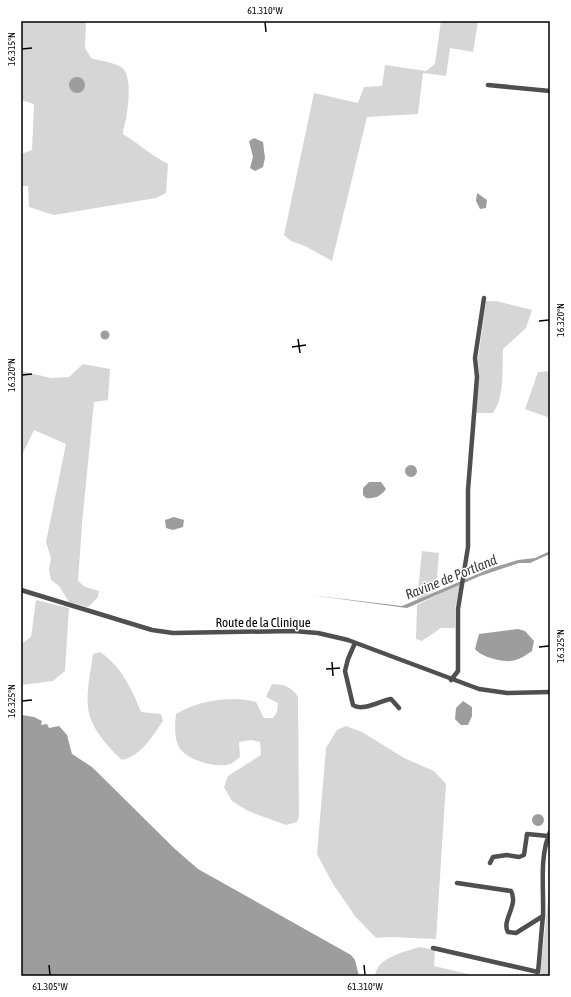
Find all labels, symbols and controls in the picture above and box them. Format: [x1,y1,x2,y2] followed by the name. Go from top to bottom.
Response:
[247,5,283,16] text: 61.310°W
[6,32,17,66] text: 16.315°N
[555,303,566,337] text: 16.320°N
[6,358,17,392] text: 16.320°N
[403,551,499,603] water label: Ravine de Portland
[215,615,311,630] street label: Route de la Clinique
[555,629,566,663] text: 16.325°N
[6,684,17,718] text: 16.325°N
[32,981,68,992] text: 61.305°W
[347,981,383,992] text: 61.310°W

